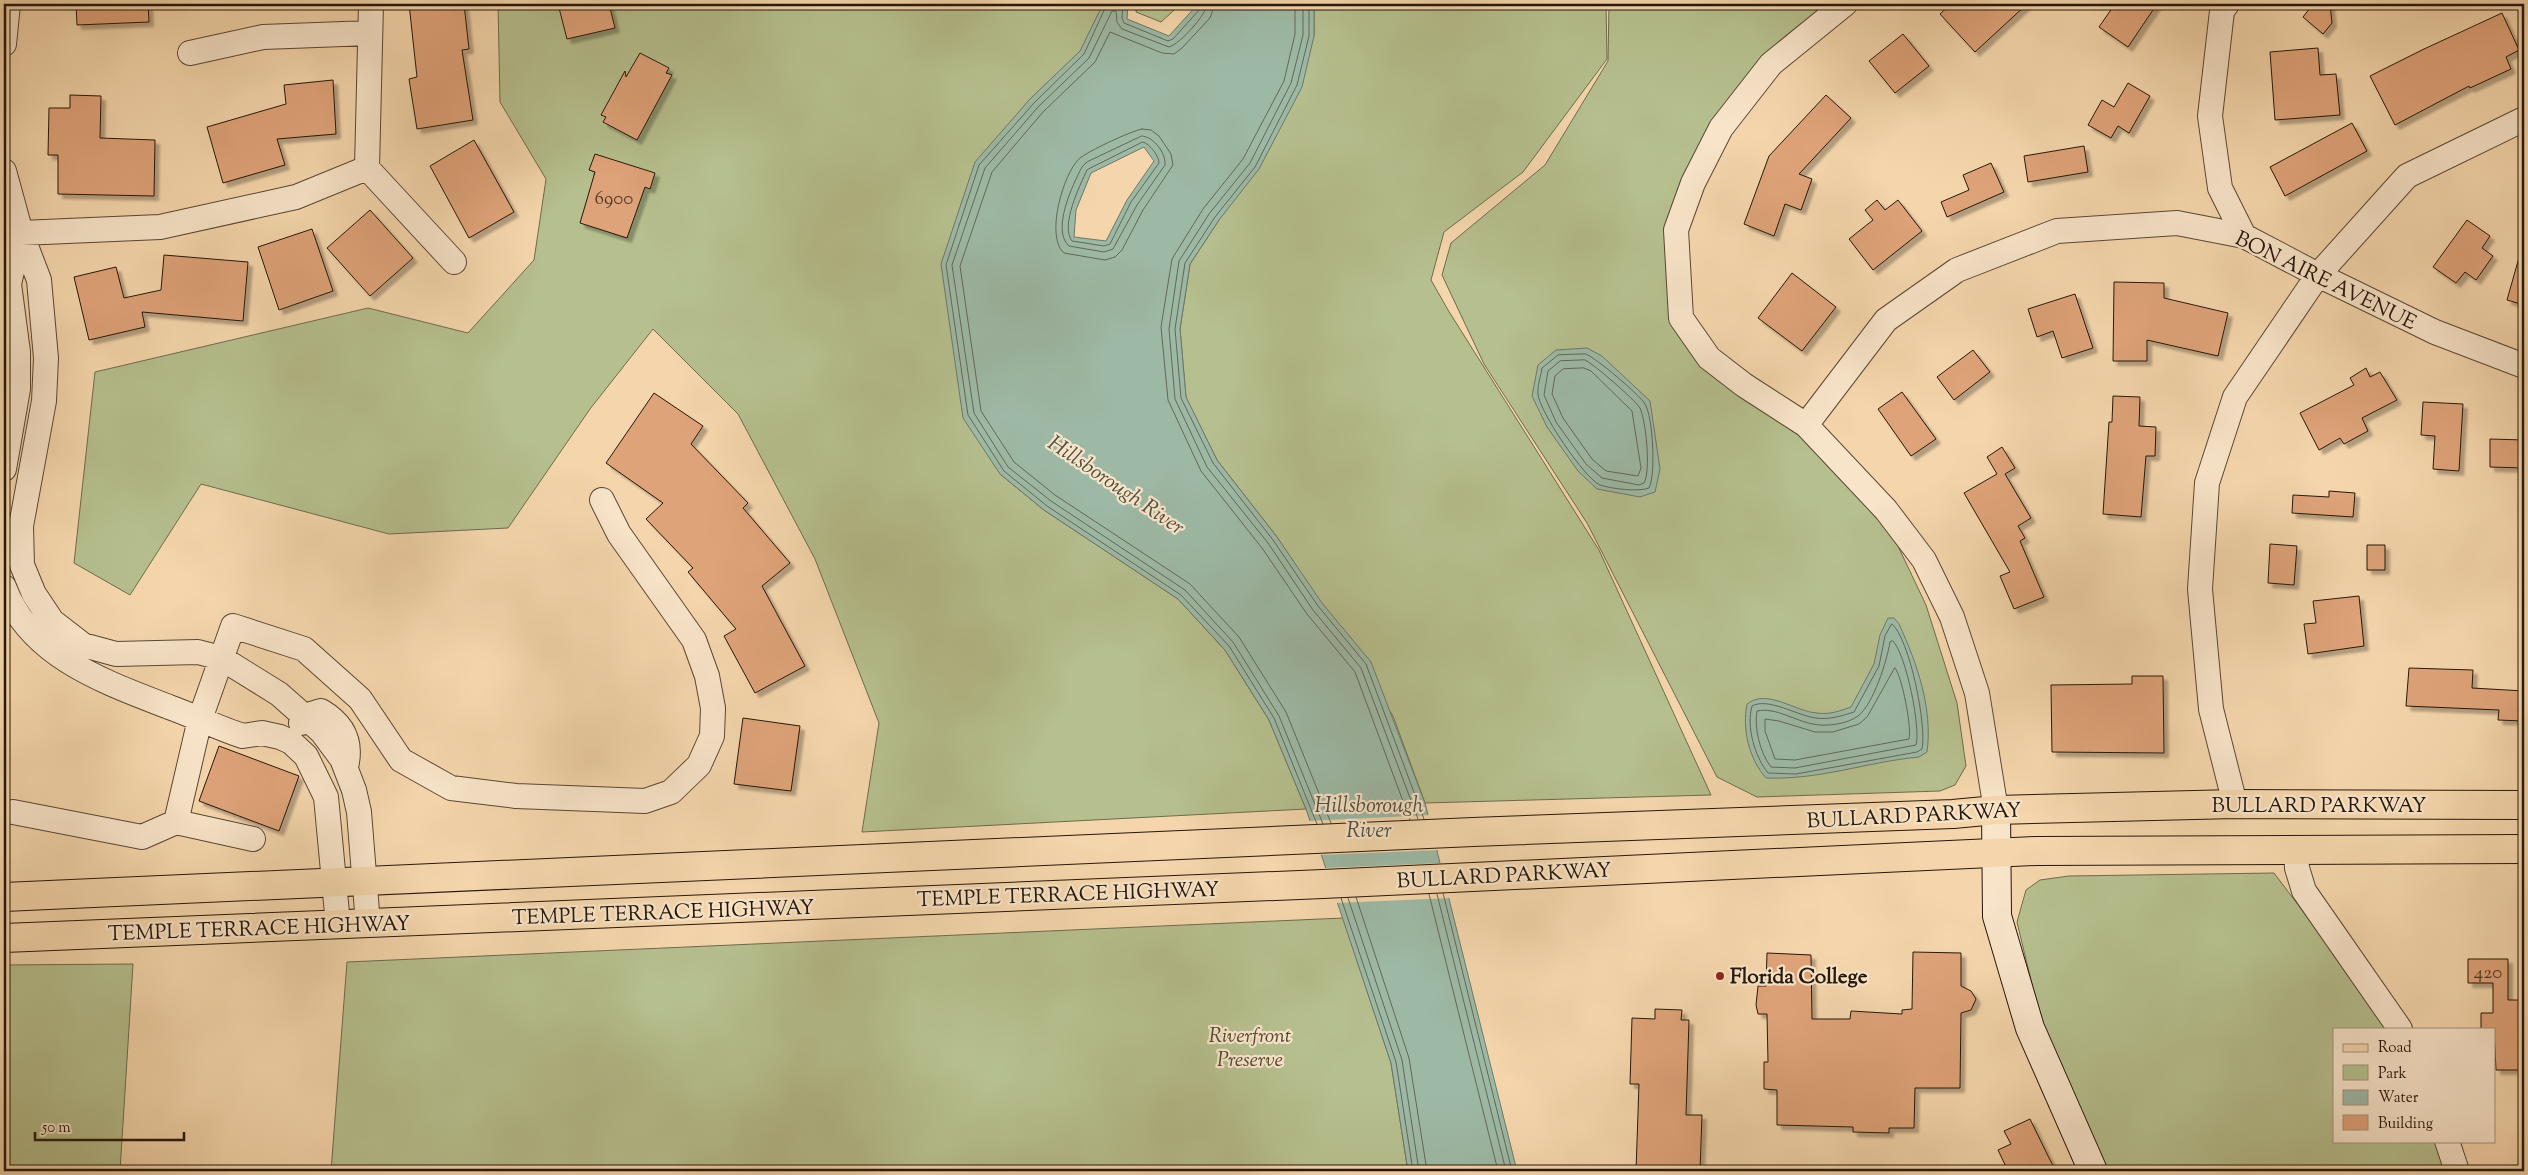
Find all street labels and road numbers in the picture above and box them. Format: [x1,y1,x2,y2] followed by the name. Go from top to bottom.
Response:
[2229,225,2421,339] street label: BON AIRE AVENUE
[2211,792,2427,822] street label: BULLARD PARKWAY
[1806,796,2022,838] street label: BULLARD PARKWAY
[1396,856,1612,898] street label: BULLARD PARKWAY
[916,876,1220,916] street label: TEMPLE TERRACE HIGHWAY
[511,894,815,934] street label: TEMPLE TERRACE HIGHWAY
[107,910,411,950] street label: TEMPLE TERRACE HIGHWAY

